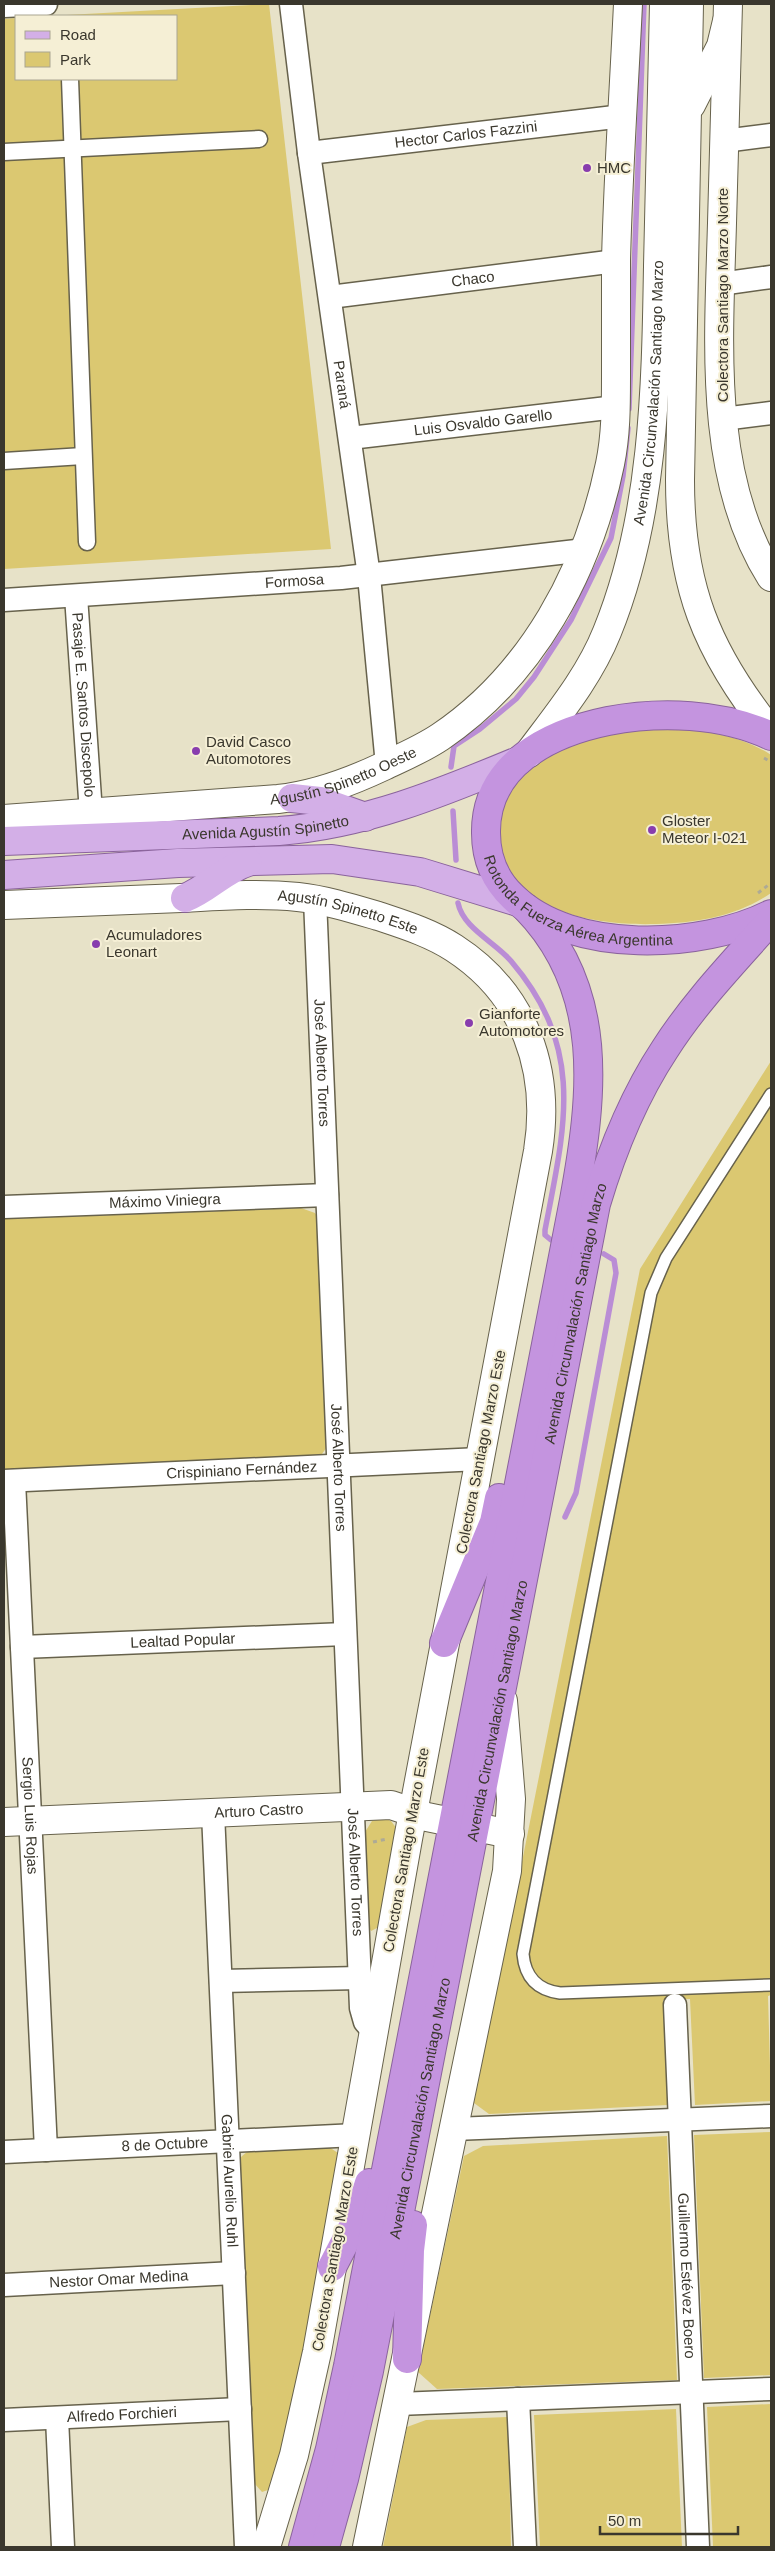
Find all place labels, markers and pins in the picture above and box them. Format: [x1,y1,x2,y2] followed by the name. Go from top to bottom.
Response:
[597,159,631,176] place label: HMC
[581,162,593,174] marker: HMC
[206,733,291,767] place label: David Casco Automotores
[190,745,202,757] marker: David Casco Automotores
[662,812,747,846] place label: Gloster Meteor I-021
[646,824,658,836] marker: Gloster Meteor I-021
[106,926,202,960] place label: Acumuladores Leonart
[90,938,102,950] marker: Acumuladores Leonart
[479,1005,564,1039] place label: Gianforte Automotores
[463,1017,475,1029] marker: Gianforte Automotores

